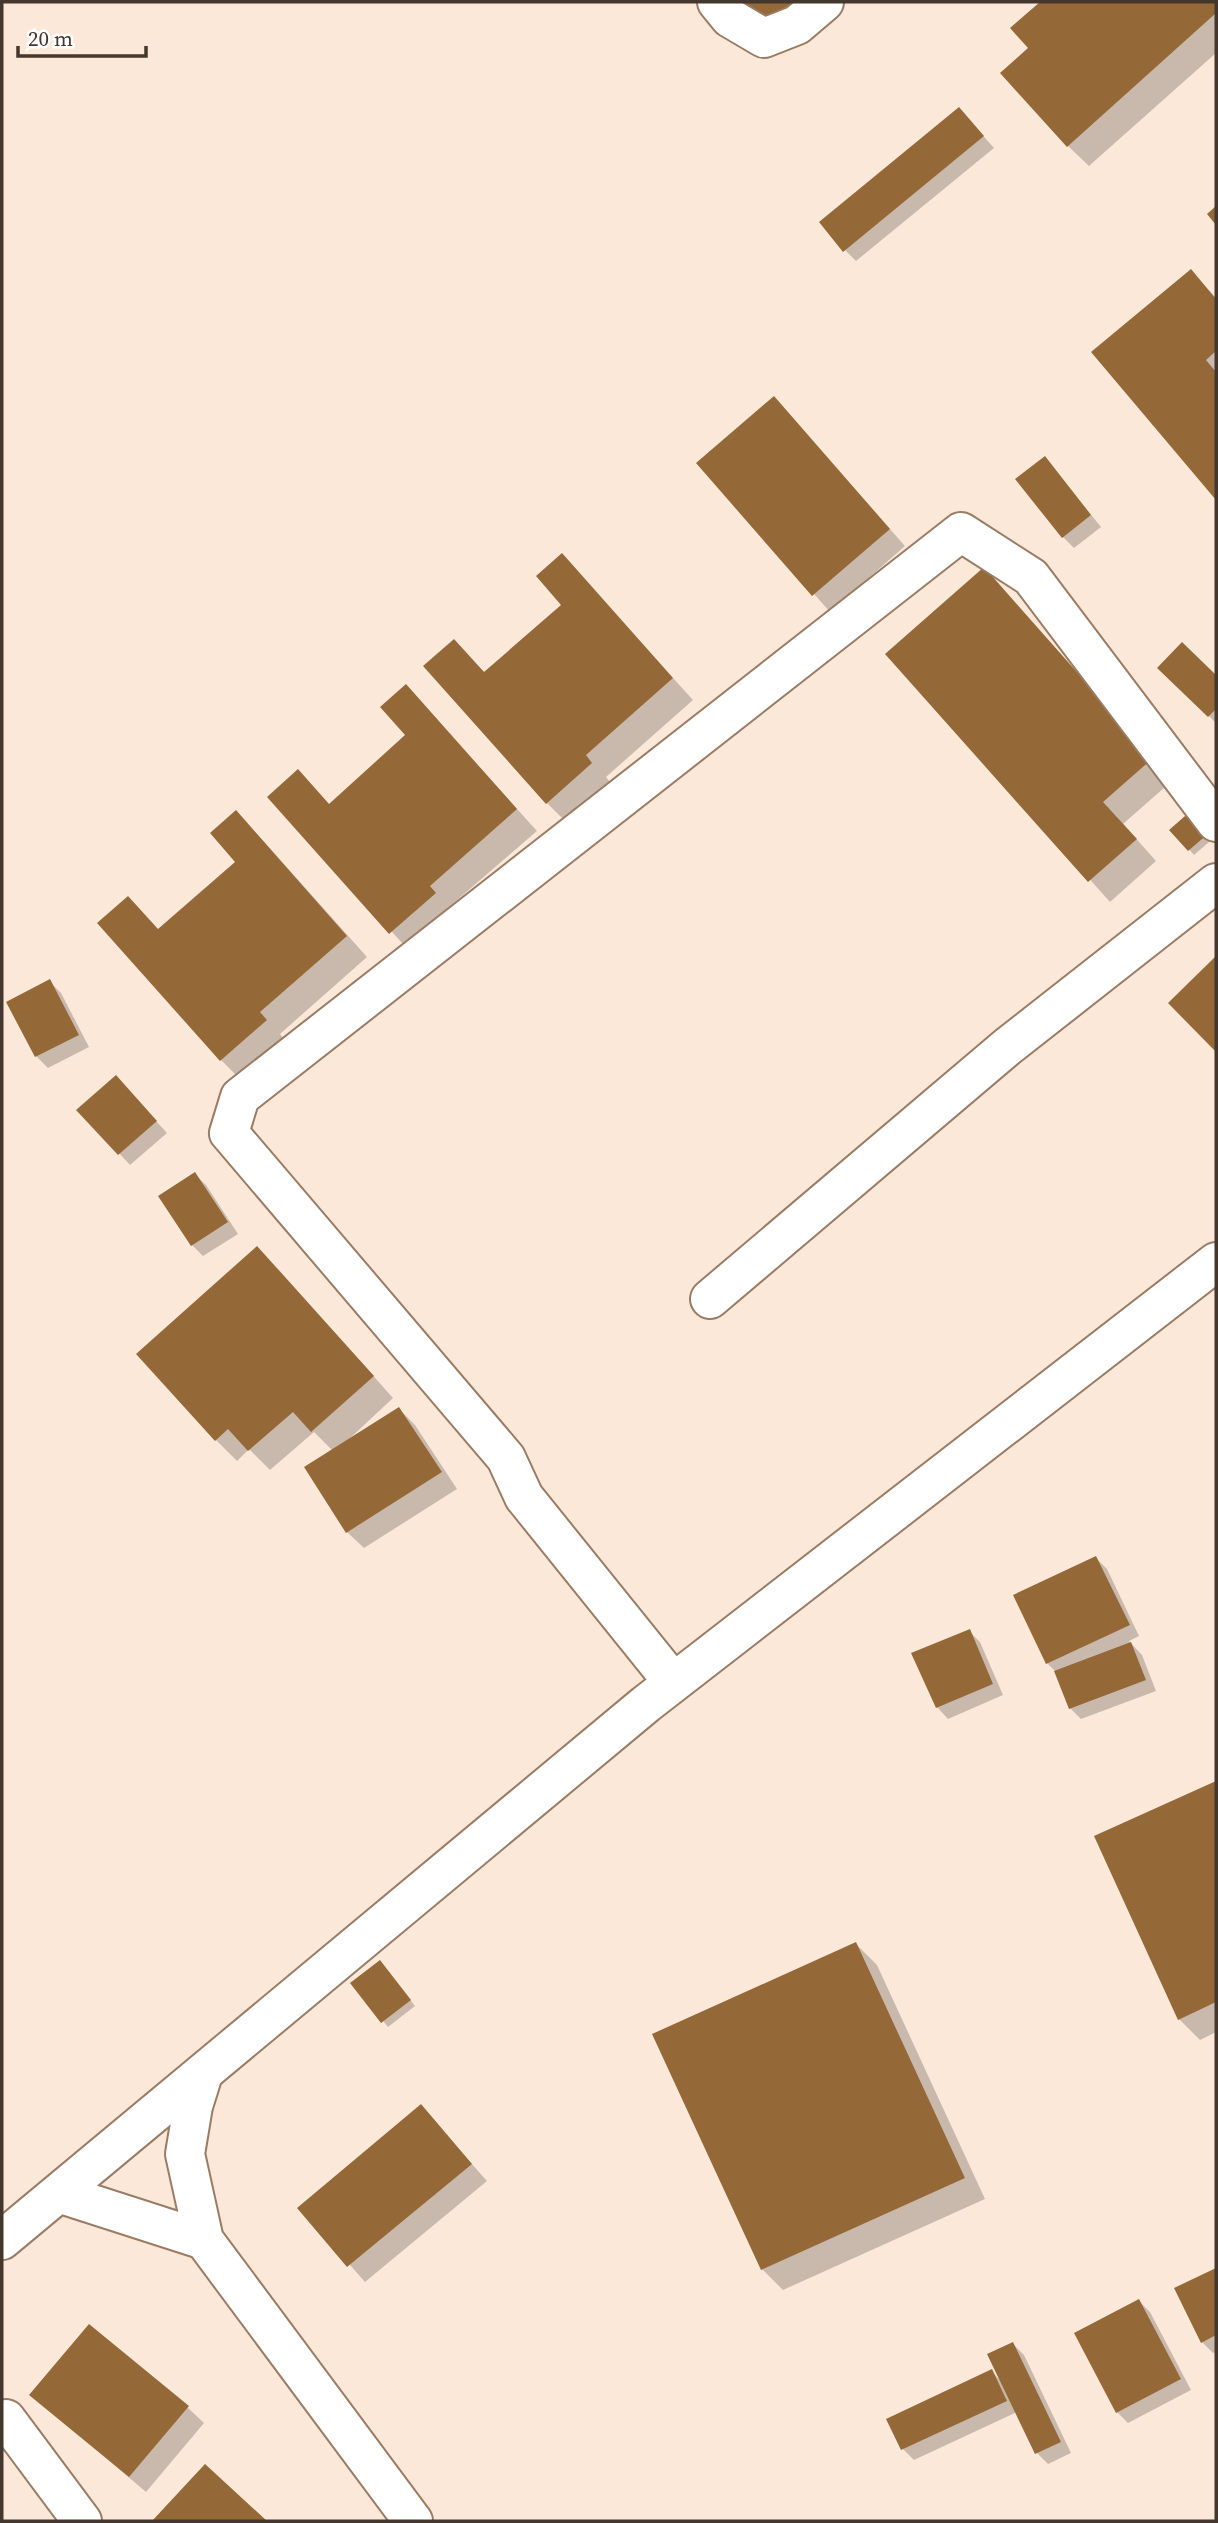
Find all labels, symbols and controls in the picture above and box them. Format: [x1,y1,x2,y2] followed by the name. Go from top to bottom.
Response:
[18,14,145,58] scale bar
[28,24,73,53] text: 20 m

